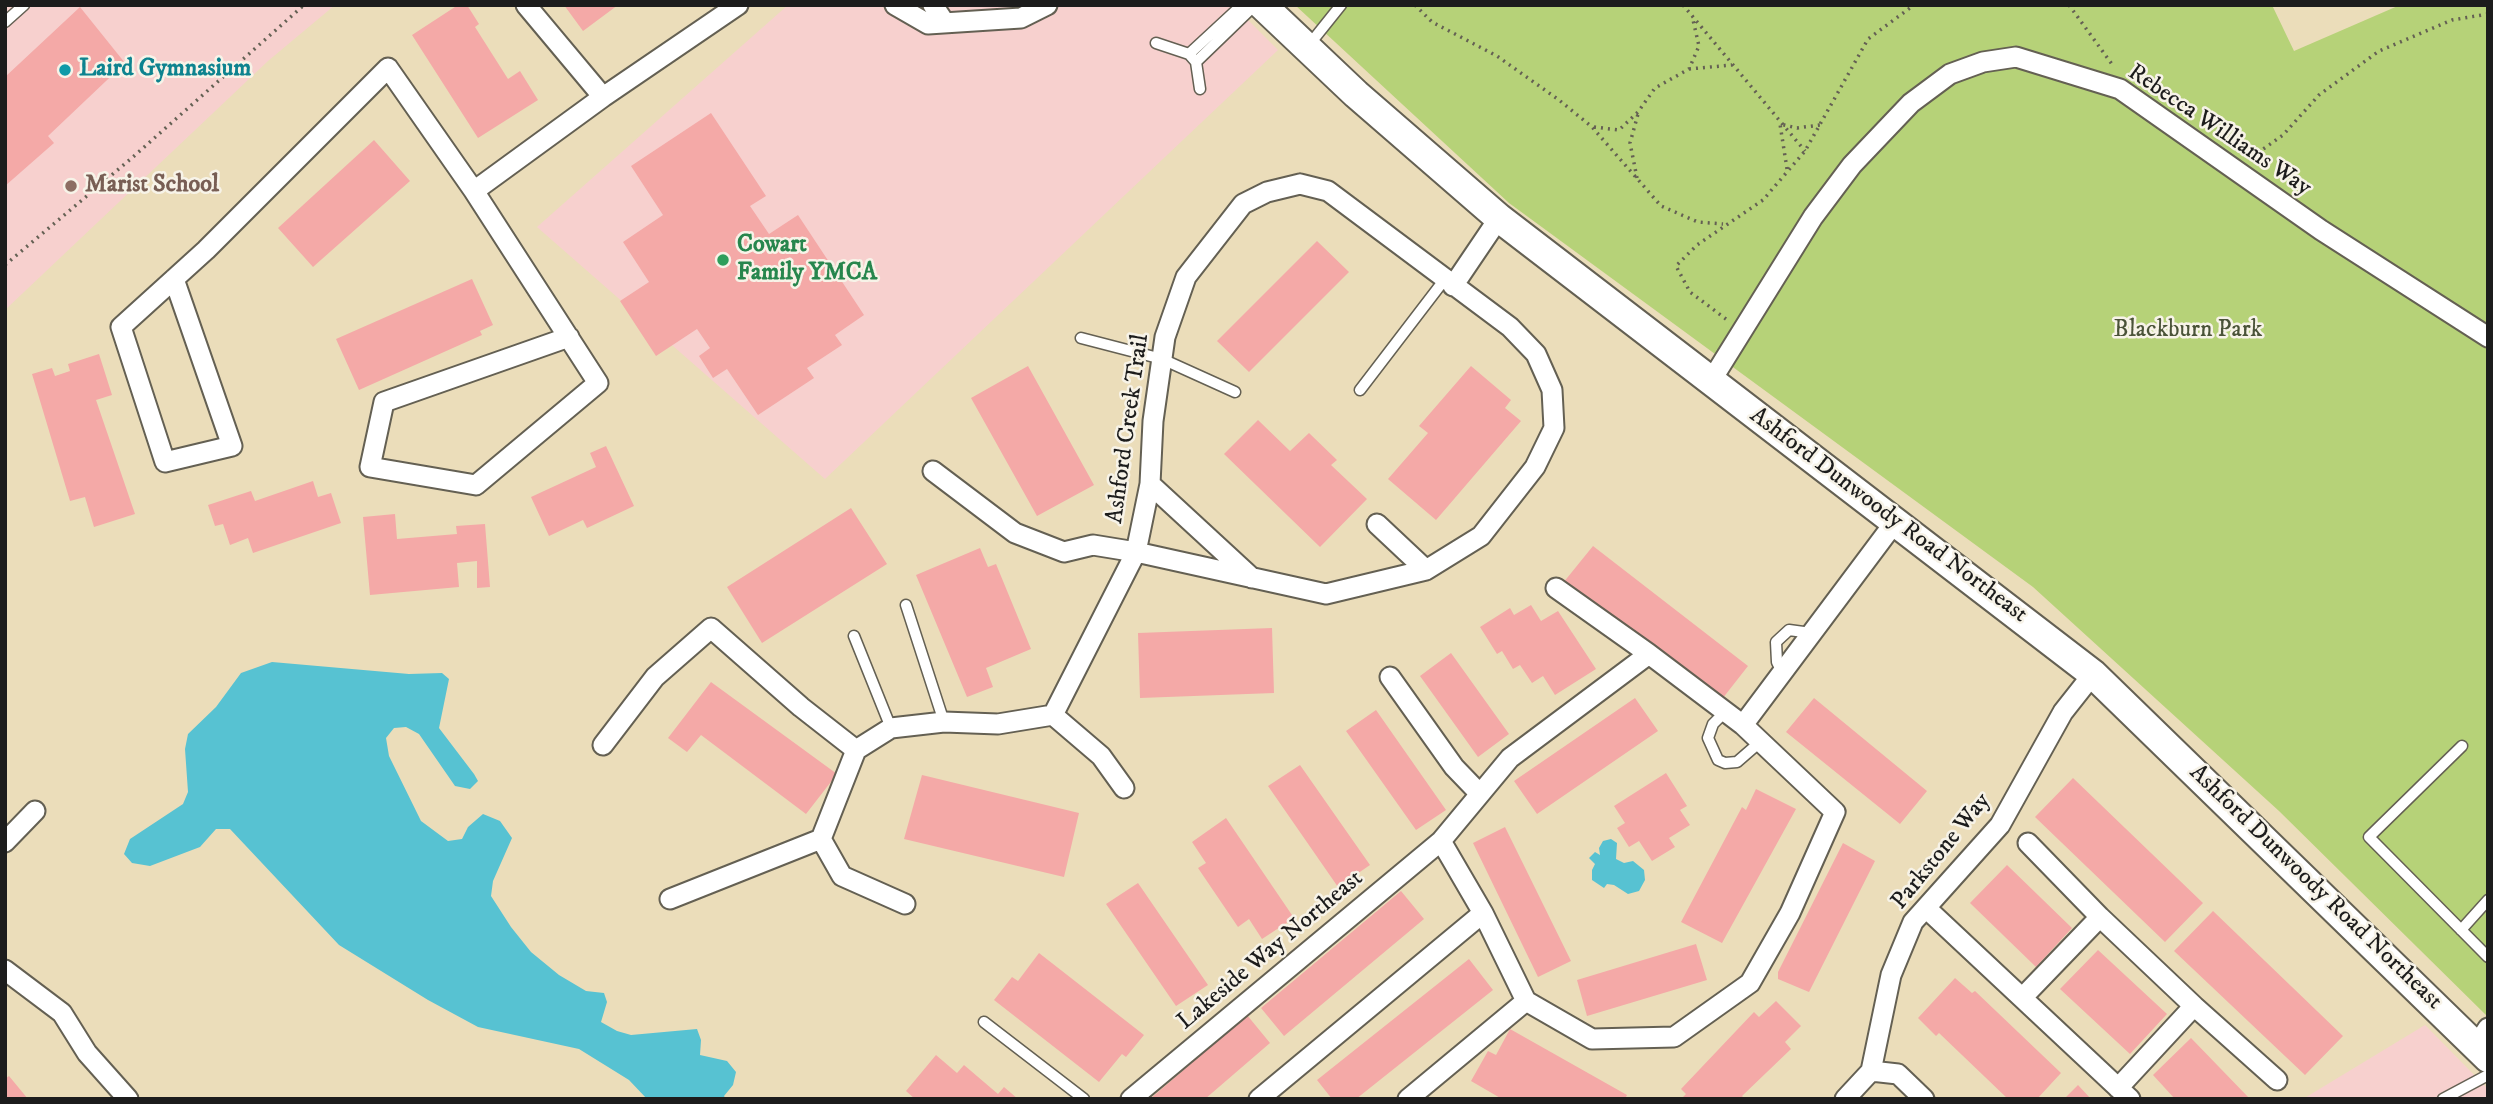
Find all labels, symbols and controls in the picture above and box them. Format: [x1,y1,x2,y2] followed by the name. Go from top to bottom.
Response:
[79,56,251,84] place label: Laird Gymnasium
[2122,59,2316,203] street label: Rebecca Williams Way
[57,62,73,78] marker: Laird Gymnasium
[85,172,219,200] place label: Marist School
[63,178,79,194] marker: Marist School
[737,232,877,288] place label: Cowart Family YMCA
[715,252,731,268] marker: Cowart Family YMCA
[2114,317,2262,345] park label: Blackburn Park
[1101,332,1157,526] street label: Ashford Creek Trail
[1743,402,2033,630] street label: Ashford Dunwoody Road Northeast
[2183,759,2447,1017] street label: Ashford Dunwoody Road Northeast
[1886,788,1998,916] street label: Parkstone Way
[1172,865,1370,1037] street label: Lakeside Way Northeast

